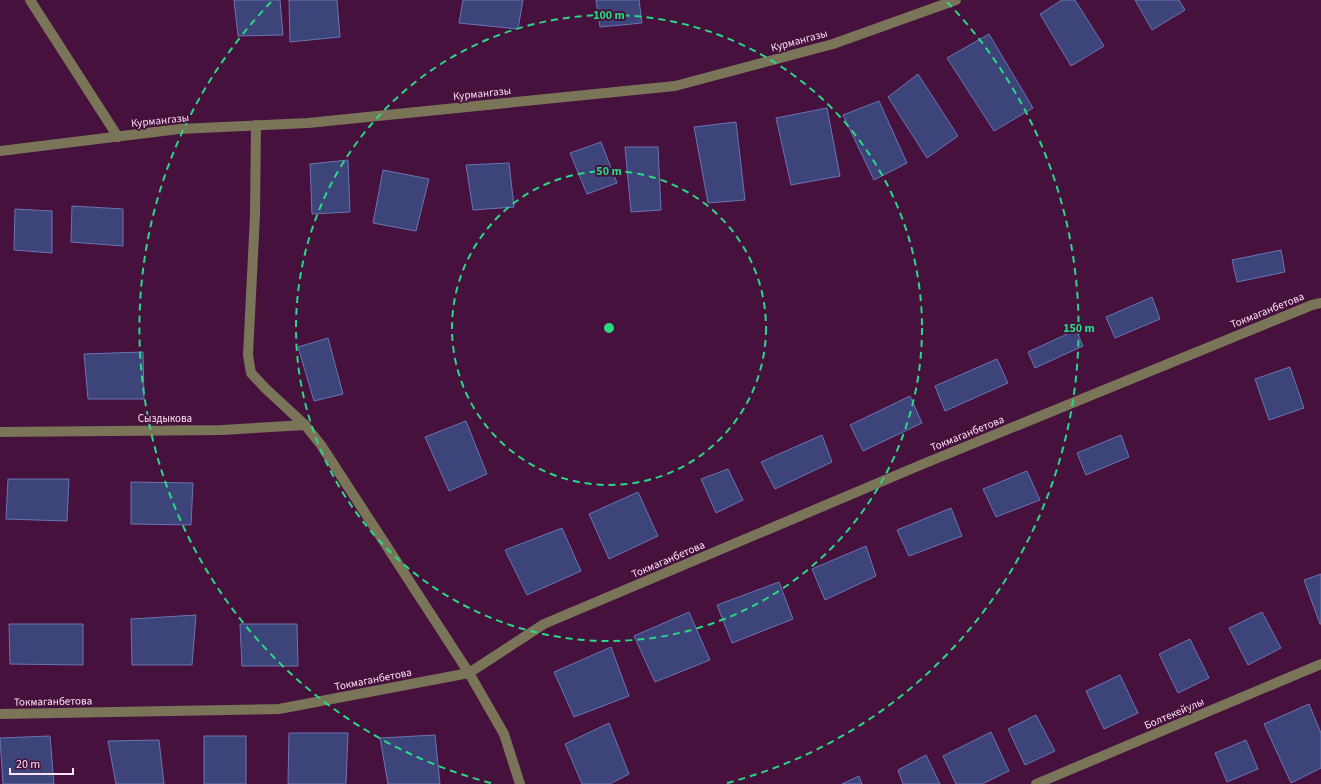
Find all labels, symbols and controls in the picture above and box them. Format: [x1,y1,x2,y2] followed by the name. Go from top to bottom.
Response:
[593,7,625,24] text: 100 m
[769,26,829,55] street label: Курмангазы
[452,83,512,104] street label: Курмангазы
[130,110,190,131] street label: Курмангазы
[596,163,622,180] text: 50 m
[1228,289,1306,332] street label: Токмаганбетова
[1063,320,1095,337] text: 150 m
[602,321,616,335] centre of rings
[138,411,192,426] street label: Сыздыкова
[928,412,1006,455] street label: Токмаганбетова
[629,537,707,582] street label: Токмаганбетова
[333,665,413,694] street label: Токмаганбетова
[14,693,92,710] street label: Токмаганбетова
[1142,694,1206,733] street label: Болтекейулы
[10,750,73,776] scale bar
[16,756,40,773] text: 20 m

